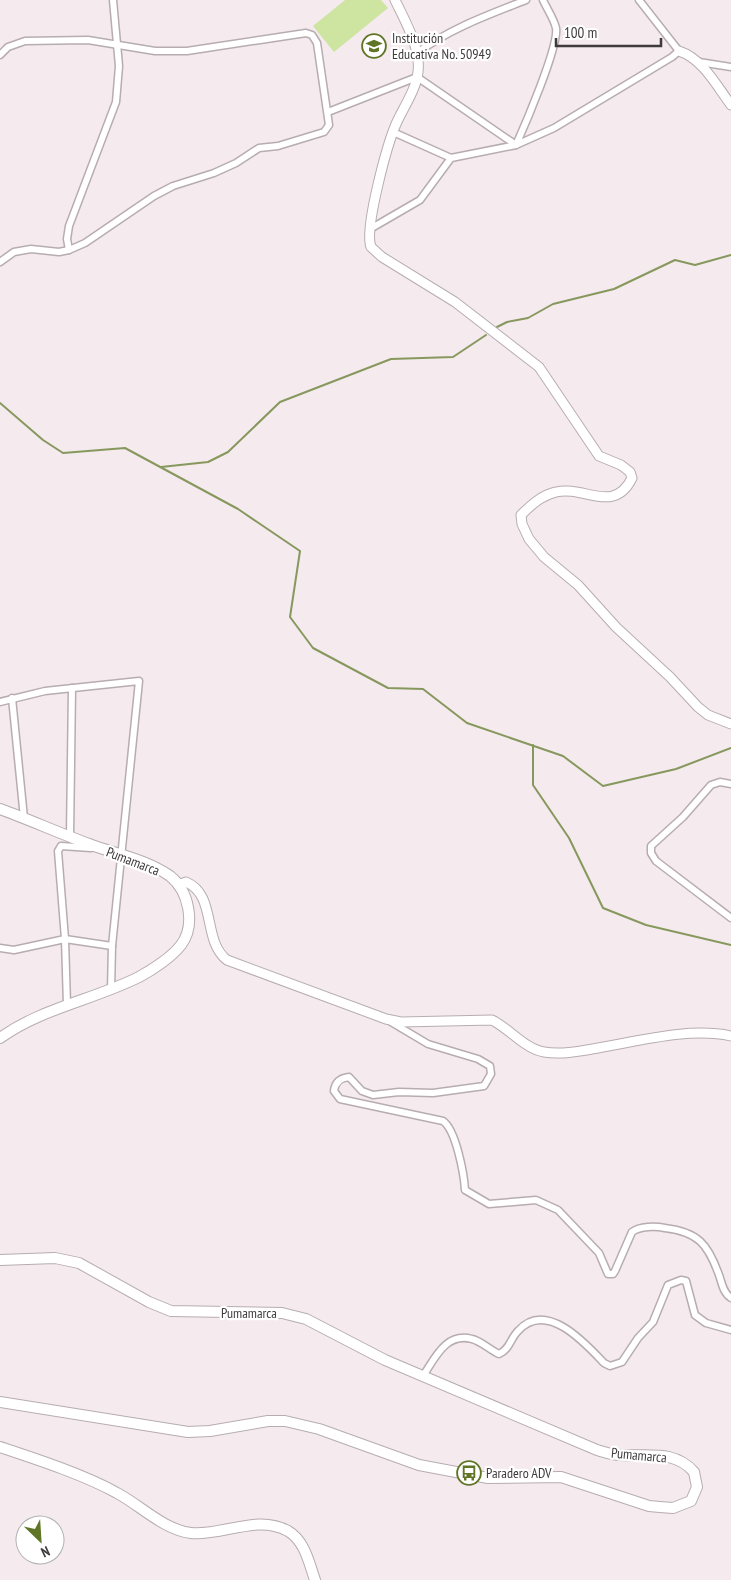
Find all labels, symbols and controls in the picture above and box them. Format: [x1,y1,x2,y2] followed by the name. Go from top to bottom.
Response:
[556,15,661,47] scale bar
[564,23,597,42] text: 100 m
[392,29,491,63] place label: Institución Educativa No. 50949
[361,33,387,59] school or university icon: Institución Educativa No. 50949
[104,843,162,879] street label: Pumamarca
[221,1304,277,1322] street label: Pumamarca
[610,1444,668,1466] street label: Pumamarca
[456,1460,482,1486] bus stop icon: Paradero ADV
[486,1464,552,1482] place label: Paradero ADV
[15,1515,65,1565] north arrow
[38,1542,53,1562] text: N

